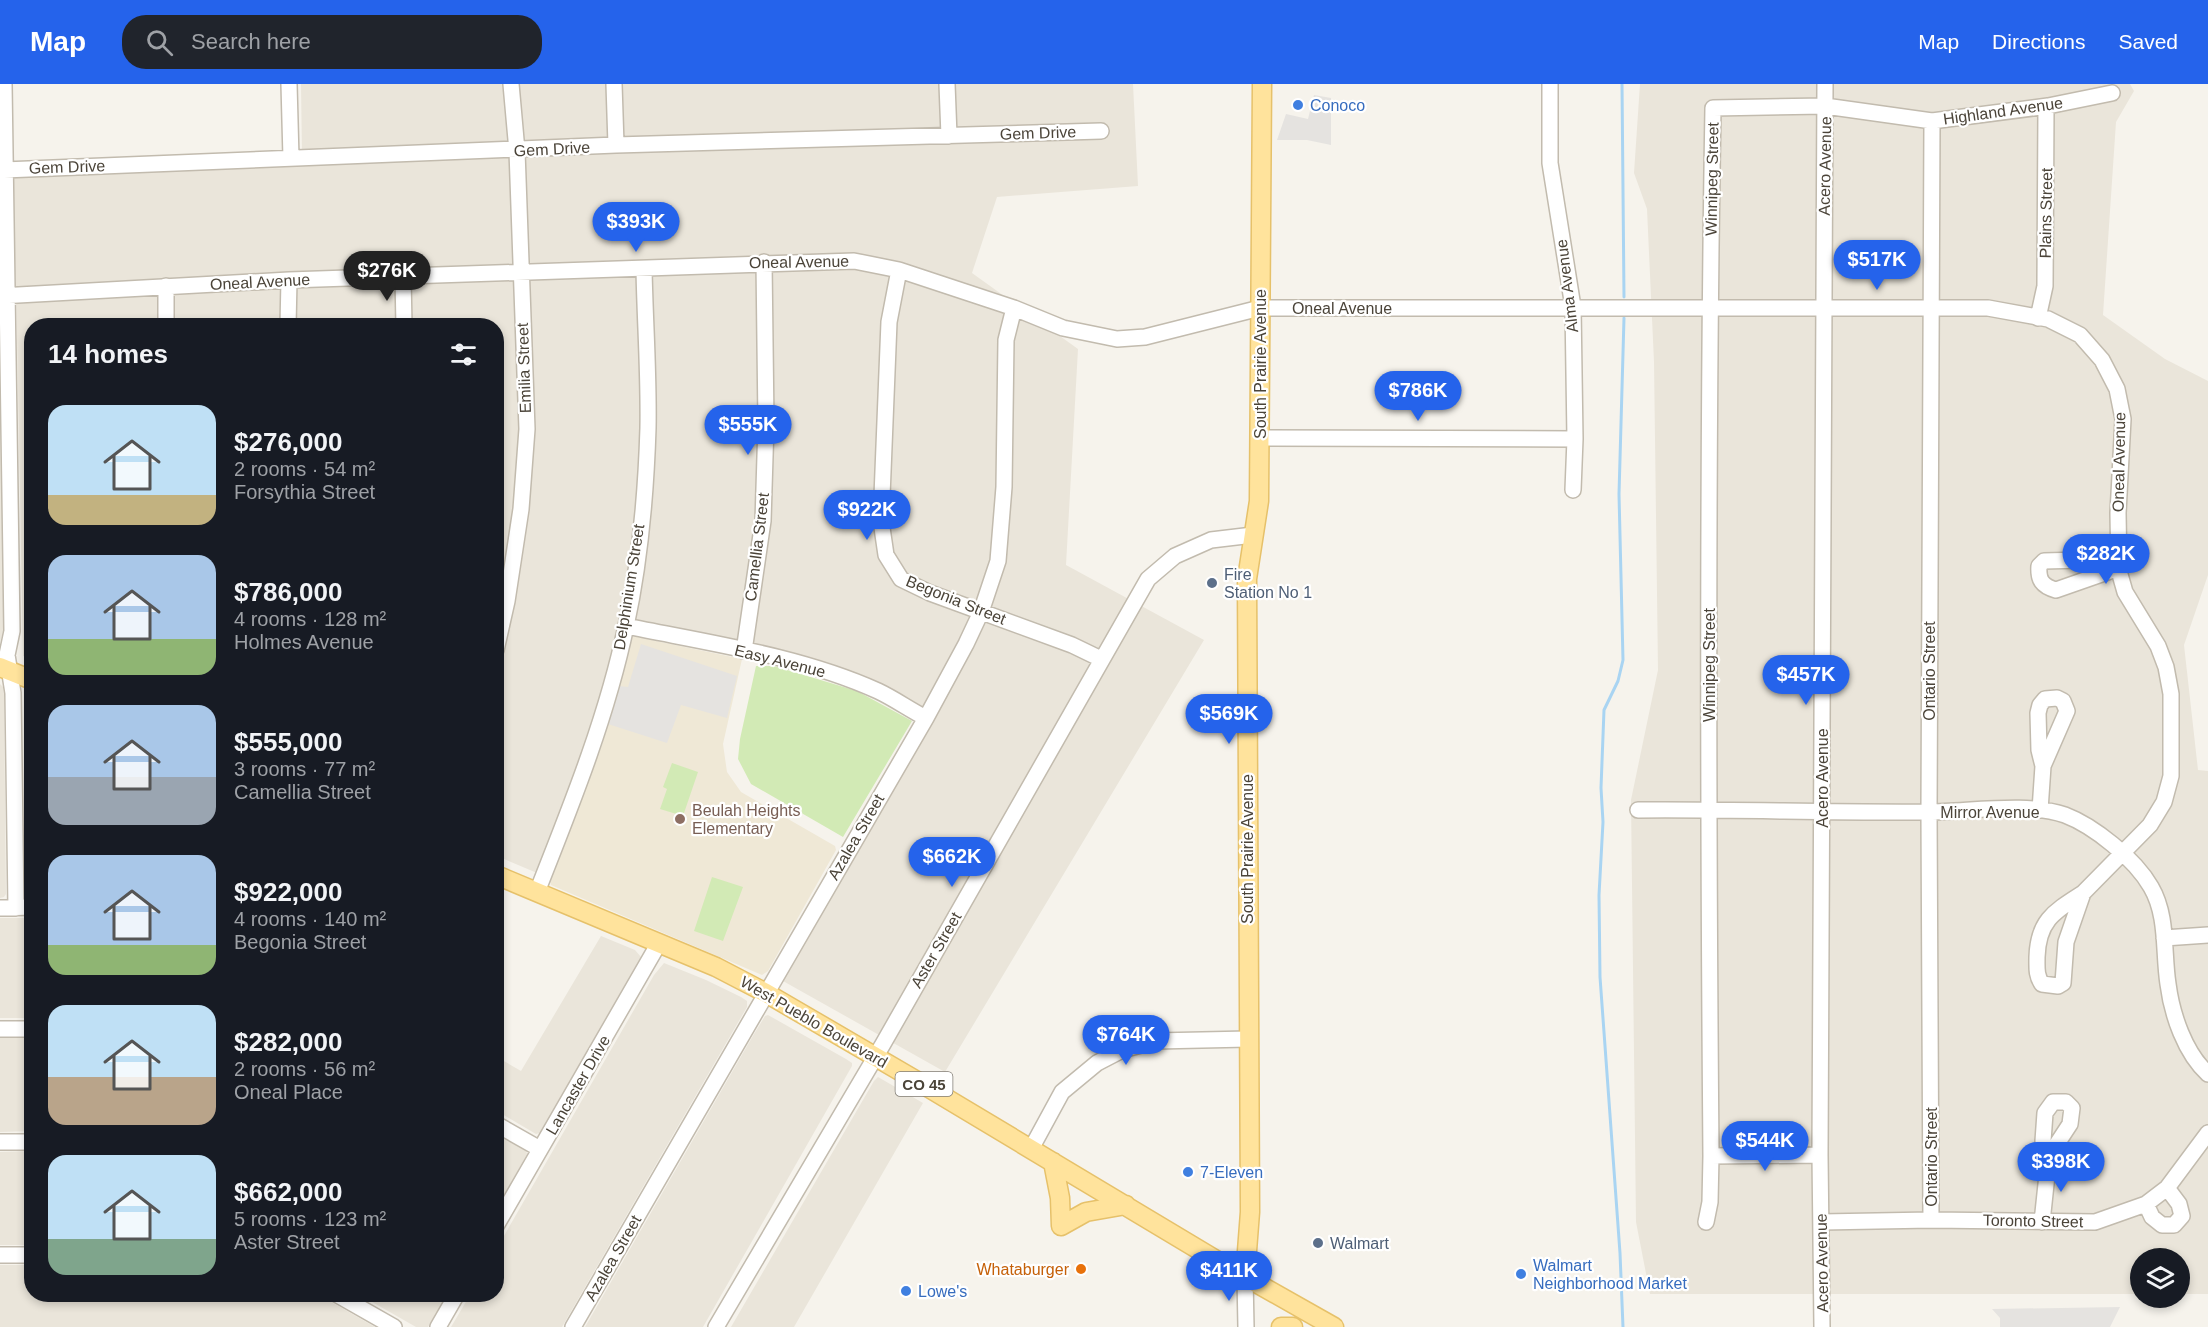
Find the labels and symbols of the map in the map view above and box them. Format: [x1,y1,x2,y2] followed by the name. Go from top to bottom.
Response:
[1942,94,2064,128] street label: Highland Avenue
[1310,97,1365,114] place label: Conoco
[1291,98,1305,112] marker: Conoco
[1816,116,1834,216] street label: Acero Avenue
[1703,121,1722,236] street label: Winnipeg Street
[1000,123,1077,143] street label: Gem Drive
[513,139,591,159] street label: Gem Drive
[29,157,106,177] street label: Gem Drive
[2037,167,2055,259] street label: Plains Street
[594,202,678,253] pin: $393K
[1553,238,1581,334] street label: Alma Avenue
[1835,240,1919,291] pin: $517K
[345,251,429,302] pin: $276K
[749,253,849,271] street label: Oneal Avenue
[210,271,311,293] street label: Oneal Avenue
[1252,289,1269,439] street label: South Prairie Avenue
[1292,300,1392,317] street label: Oneal Avenue
[514,322,534,414] street label: Emilia Street
[1376,371,1460,422] pin: $786K
[706,405,790,456] pin: $555K
[2110,412,2128,512] street label: Oneal Avenue
[825,490,909,541] pin: $922K
[742,491,772,602] street label: Camellia Street
[611,522,647,651] street label: Delphinium Street
[2064,534,2148,585] pin: $282K
[1224,566,1312,601] place label: Fire Station No 1
[904,572,1009,628] street label: Begonia Street
[1205,576,1219,590] marker: Fire Station No 1
[1701,608,1718,722] street label: Winnipeg Street
[1921,621,1938,721] street label: Ontario Street
[733,641,827,681] street label: Easy Avenue
[1764,655,1848,706] pin: $457K
[1187,694,1271,745] pin: $569K
[1814,728,1831,828] street label: Acero Avenue
[1239,774,1256,924] street label: South Prairie Avenue
[825,791,888,883] street label: Azalea Street
[692,802,801,837] place label: Beulah Heights Elementary
[1940,804,2040,821] street label: Mirror Avenue
[673,812,687,826] marker: Beulah Heights Elementary
[910,837,994,888] pin: $662K
[908,909,965,991] street label: Aster Street
[737,973,891,1071] street label: West Pueblo Boulevard
[1084,1015,1168,1066] pin: $764K
[543,1032,613,1138] street label: Lancaster Drive
[896,1072,952,1096] road number: CO 45
[1923,1107,1940,1207] street label: Ontario Street
[1723,1121,1807,1172] pin: $544K
[2019,1142,2103,1193] pin: $398K
[1200,1164,1263,1181] place label: 7-Eleven
[1181,1165,1195,1179] marker: 7-Eleven
[582,1212,645,1304] street label: Azalea Street
[1983,1212,2084,1230] street label: Toronto Street
[1813,1213,1831,1313] street label: Acero Avenue
[1330,1235,1390,1252] place label: Walmart
[1311,1236,1325,1250] marker: Walmart
[1187,1251,1271,1302] pin: $411K
[1533,1257,1687,1292] place label: Walmart Neighborhood Market
[977,1261,1070,1278] place label: Whataburger
[1074,1262,1088,1276] marker: Whataburger
[1514,1267,1528,1281] marker: Walmart Neighborhood Market
[918,1283,967,1300] place label: Lowe's
[899,1284,913,1298] marker: Lowe's

